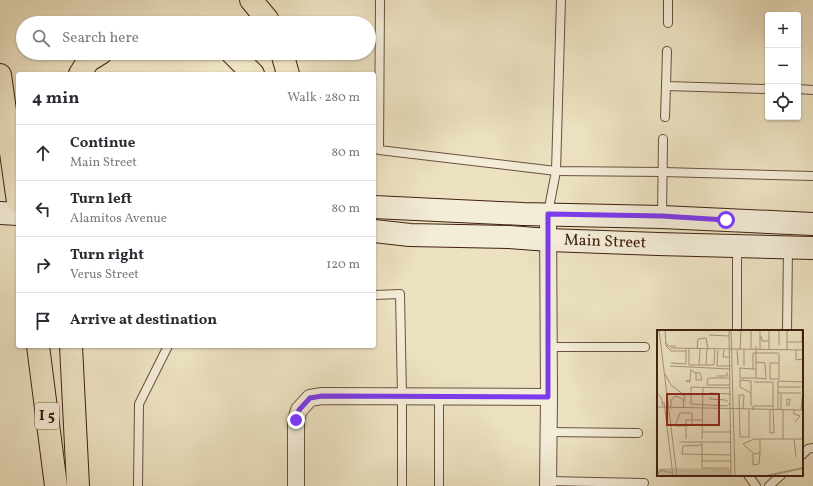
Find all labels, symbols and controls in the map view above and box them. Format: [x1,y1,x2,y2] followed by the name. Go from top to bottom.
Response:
[765,12,801,120] map controls
[765,12,801,48] button: +
[16,16,376,60] search box
[30,27,52,49] icon: search
[62,28,139,49] text: Search here
[765,48,801,84] button: −
[765,84,801,120] button: locate
[32,87,79,110] text: 4 min
[287,89,360,107] text: Walk · 280 m
[70,133,135,154] text: Continue
[32,142,54,164] icon: ahead
[331,144,360,162] text: 80 m
[70,154,137,172] text: Main Street
[70,189,132,210] text: Turn left
[32,198,54,220] icon: left
[331,200,360,218] text: 80 m
[70,210,167,228] text: Alamitos Avenue
[717,211,735,229] route start
[563,230,647,254] street label: Main Street
[70,245,144,266] text: Turn right
[32,254,54,276] icon: right
[326,256,360,274] text: 120 m
[70,266,139,284] text: Verus Street
[32,310,54,332] icon: arrive
[70,310,217,331] text: Arrive at destination
[657,330,803,476] inset map
[35,403,59,429] road number: I 5
[287,411,305,429] route end

